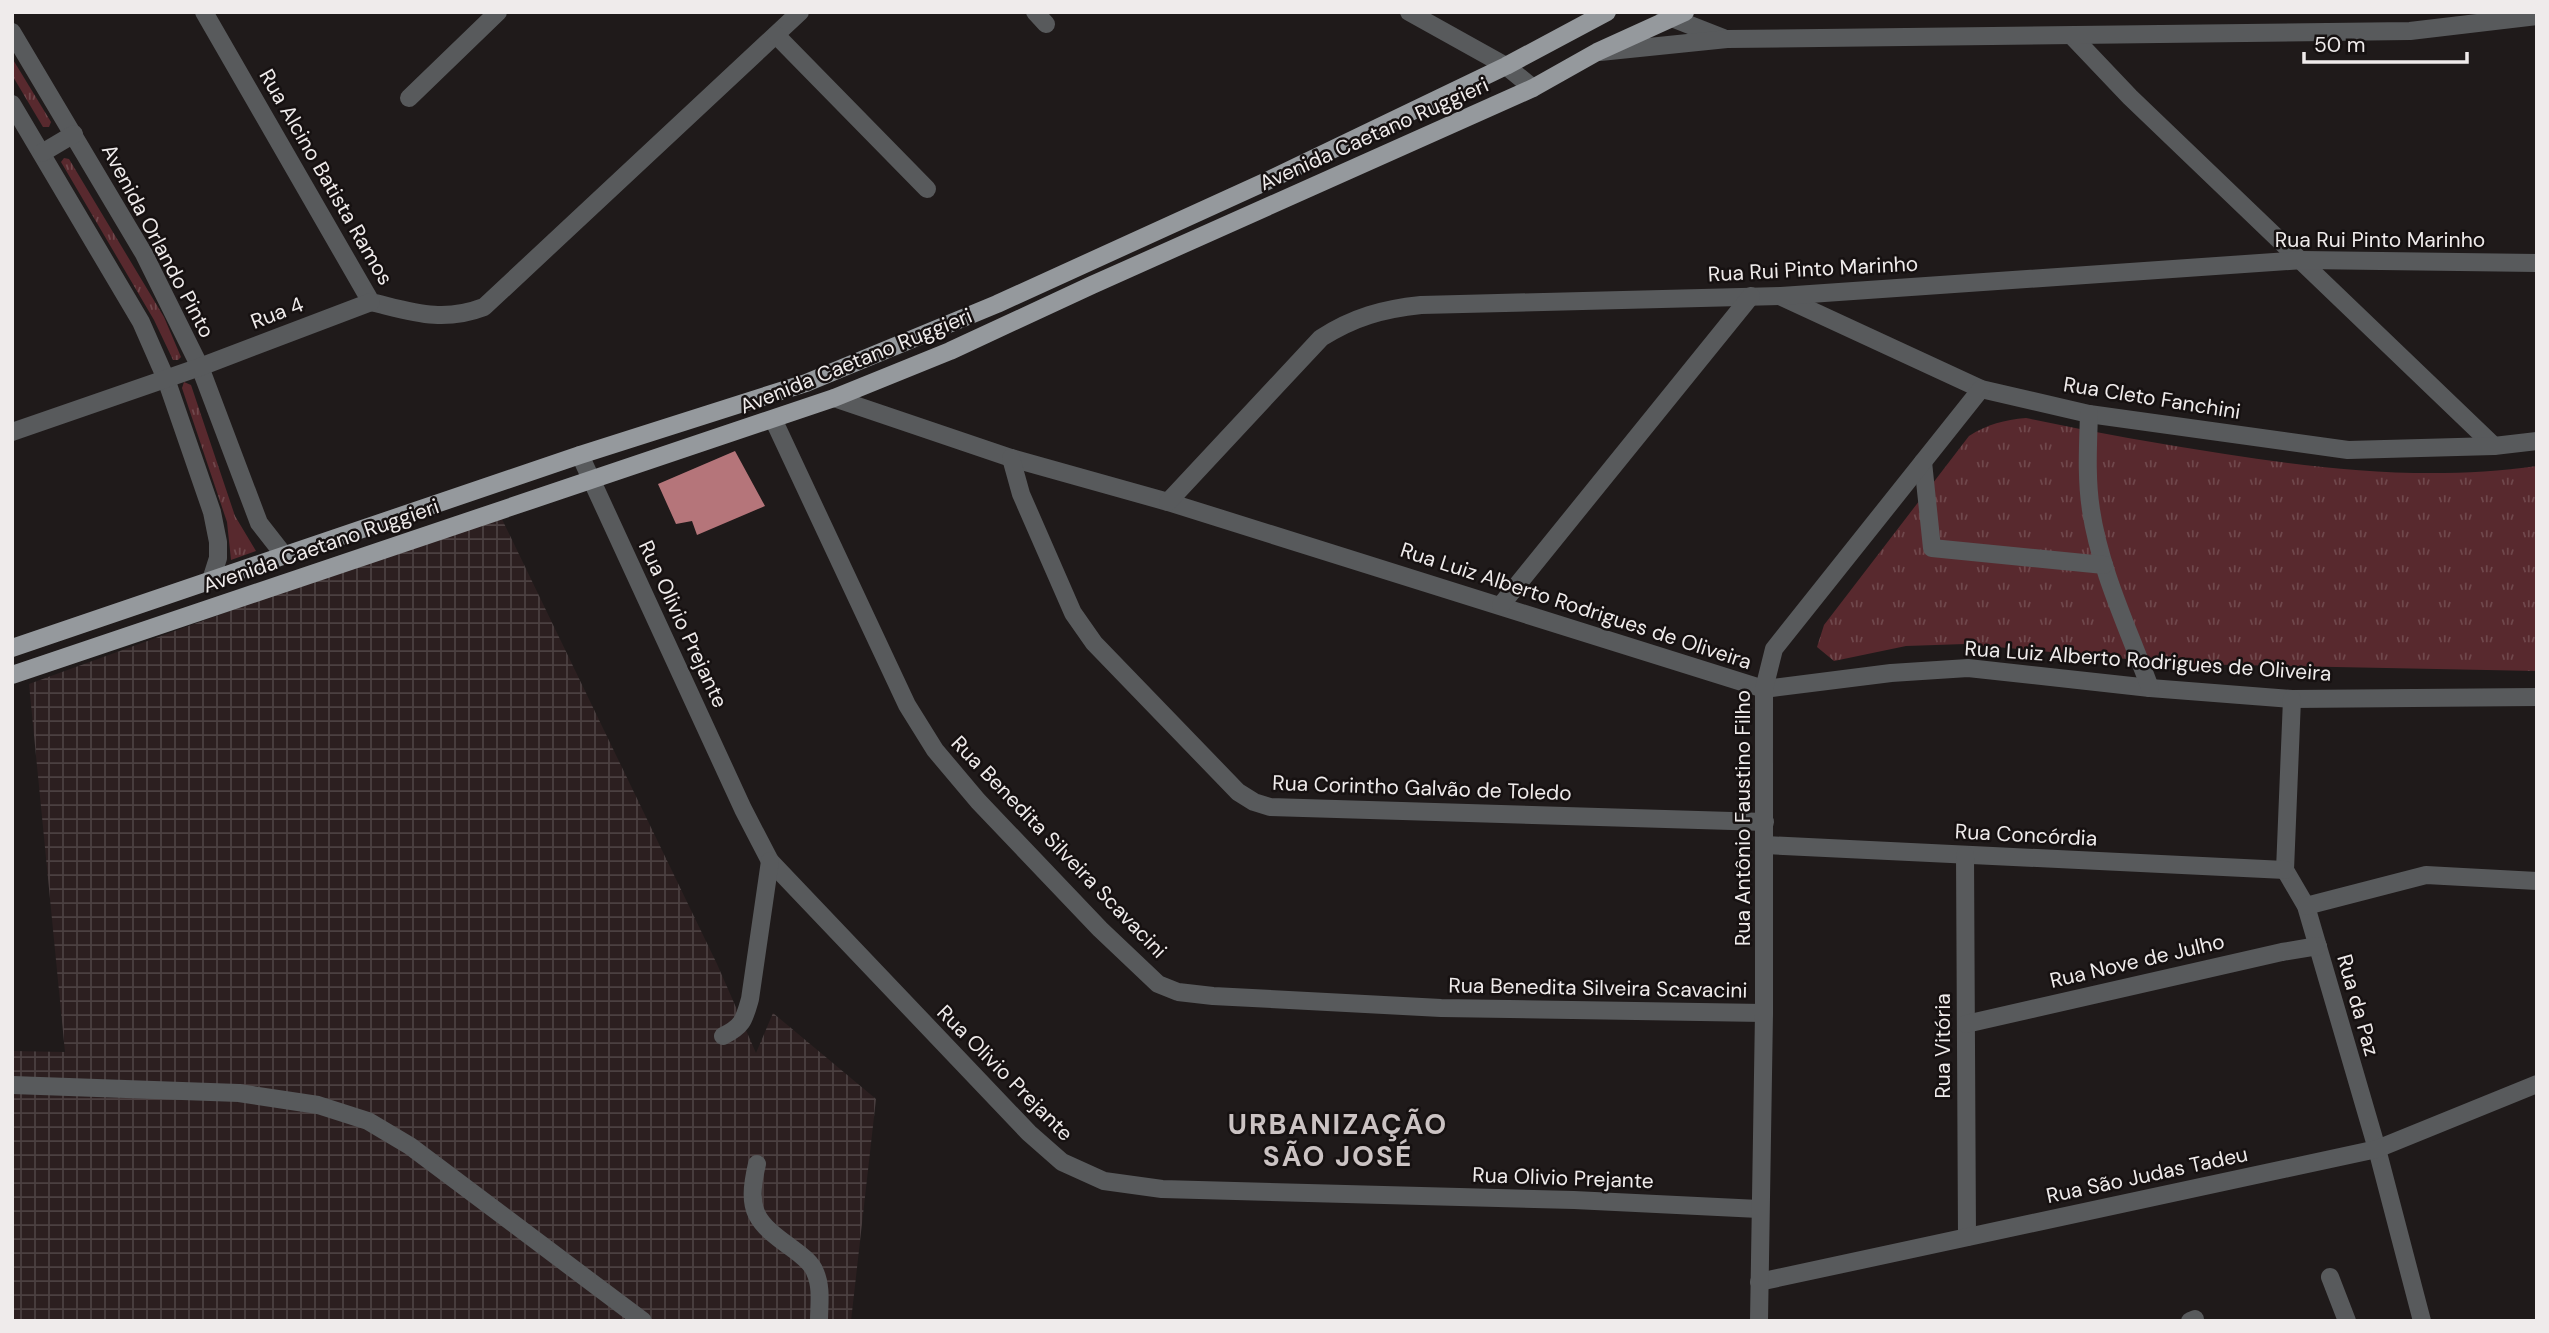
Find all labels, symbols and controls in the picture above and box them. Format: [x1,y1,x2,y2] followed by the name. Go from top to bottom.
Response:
[2304,21,2467,65] scale bar
[2314,31,2365,59] text: 50 m
[253,64,399,290] street label: Rua Alcino Batista Ramos
[1255,71,1493,197] street label: Avenida Caetano Ruggieri
[95,139,221,343] street label: Avenida Orlando Pinto
[2275,226,2485,254] street label: Rua Rui Pinto Marinho
[1707,250,1919,288] street label: Rua Rui Pinto Marinho
[247,290,308,336] street label: Rua 4
[736,302,976,420] street label: Avenida Caetano Ruggieri
[2061,370,2243,426] street label: Rua Cleto Fanchini
[199,492,443,600] street label: Avenida Caetano Ruggieri
[632,536,734,712] street label: Rua Olivio Prejante
[1397,536,1755,676] street label: Rua Luiz Alberto Rodrigues de Oliveira
[1964,634,2332,688] street label: Rua Luiz Alberto Rodrigues de Oliveira
[1729,690,1757,946] street label: Rua Antônio Faustino Filho
[945,730,1173,964] street label: Rua Benedita Silveira Scavacini
[1272,769,1572,807] street label: Rua Corintho Galvão de Toledo
[1954,817,2098,853] street label: Rua Concórdia
[2047,927,2227,995] street label: Rua Nove de Julho
[2330,951,2386,1059] street label: Rua da Paz
[1448,971,1748,1005] street label: Rua Benedita Silveira Scavacini
[1929,993,1957,1099] street label: Rua Vitória
[931,999,1079,1147] street label: Rua Olivio Prejante
[1228,1106,1448,1175] district label: URBANIZAÇÃO SÃO JOSÉ
[2044,1140,2250,1210] street label: Rua São Judas Tadeu
[1472,1161,1654,1195] street label: Rua Olivio Prejante

